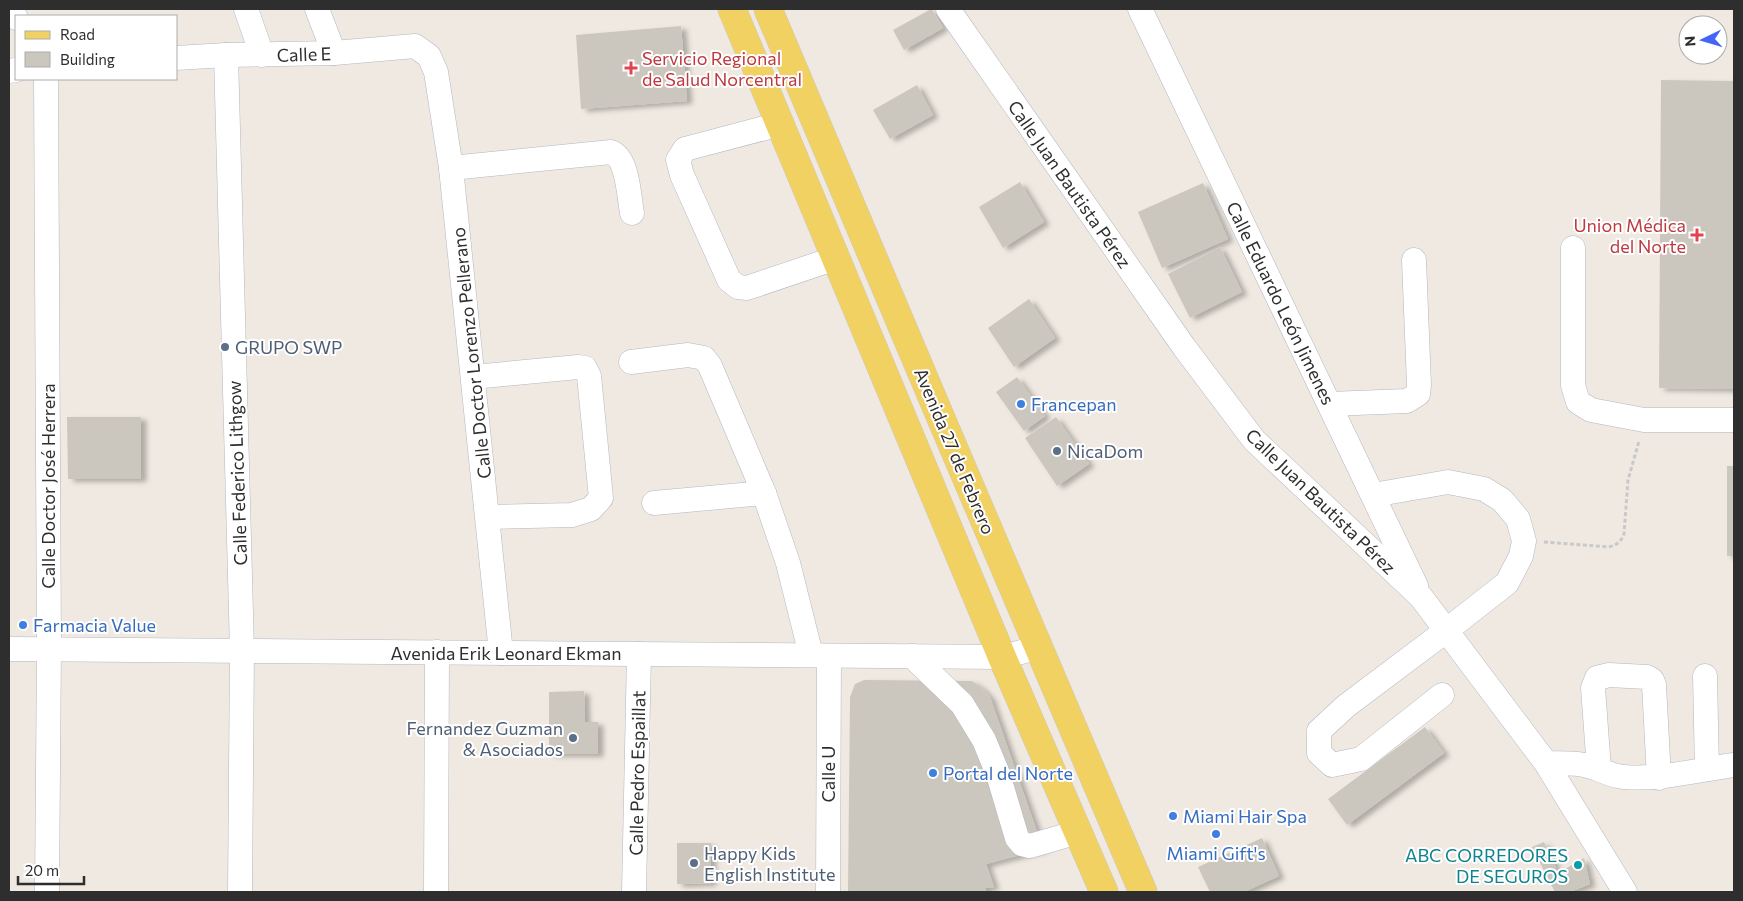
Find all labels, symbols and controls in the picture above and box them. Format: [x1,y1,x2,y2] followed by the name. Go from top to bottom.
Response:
[15,15,178,80] legend
[1678,15,1728,65] north arrow
[60,25,95,43] text: Road
[1681,35,1698,47] text: N
[276,42,332,66] street label: Calle E
[642,47,802,90] place label: Servicio Regional de Salud Norcentral
[60,50,115,68] text: Building
[624,61,638,75] marker: Servicio Regional de Salud Norcentral
[1004,96,1136,272] street label: Calle Juan Bautista Pérez
[1222,198,1340,408] street label: Calle Eduardo León Jimenes
[1573,214,1686,257] place label: Union Médica del Norte
[447,226,495,480] street label: Calle Doctor Lorenzo Pellerano
[1690,228,1704,242] marker: Union Médica del Norte
[235,336,342,358] place label: GRUPO SWP
[219,341,231,353] marker: GRUPO SWP
[910,364,1000,538] street label: Avenida 27 de Febrero
[223,380,251,566] street label: Calle Federico Lithgow
[37,383,59,589] street label: Calle Doctor José Herrera
[1031,393,1117,415] place label: Francepan
[1015,398,1027,410] marker: Francepan
[1242,424,1400,578] street label: Calle Juan Bautista Pérez
[1067,440,1143,462] place label: NicaDom
[1051,445,1063,457] marker: NicaDom
[33,614,156,636] place label: Farmacia Value
[17,619,29,631] marker: Farmacia Value
[391,642,621,664] street label: Avenida Erik Leonard Ekman
[625,690,649,856] street label: Calle Pedro Espaillat
[406,717,563,760] place label: Fernandez Guzman & Asociados
[567,732,579,744] marker: Fernandez Guzman & Asociados
[817,746,839,802] street label: Calle U
[943,762,1073,784] place label: Portal del Norte
[927,767,939,779] marker: Portal del Norte
[1183,805,1307,827] place label: Miami Hair Spa
[1167,810,1179,822] marker: Miami Hair Spa
[1210,828,1222,840] marker: Miami Gift's
[704,842,836,885] place label: Happy Kids English Institute
[1166,842,1266,864] place label: Miami Gift's
[1405,844,1568,887] place label: ABC CORREDORES DE SEGUROS
[18,854,84,886] scale bar
[688,857,700,869] marker: Happy Kids English Institute
[1572,859,1584,871] marker: ABC CORREDORES DE SEGUROS
[25,861,59,879] text: 20 m

